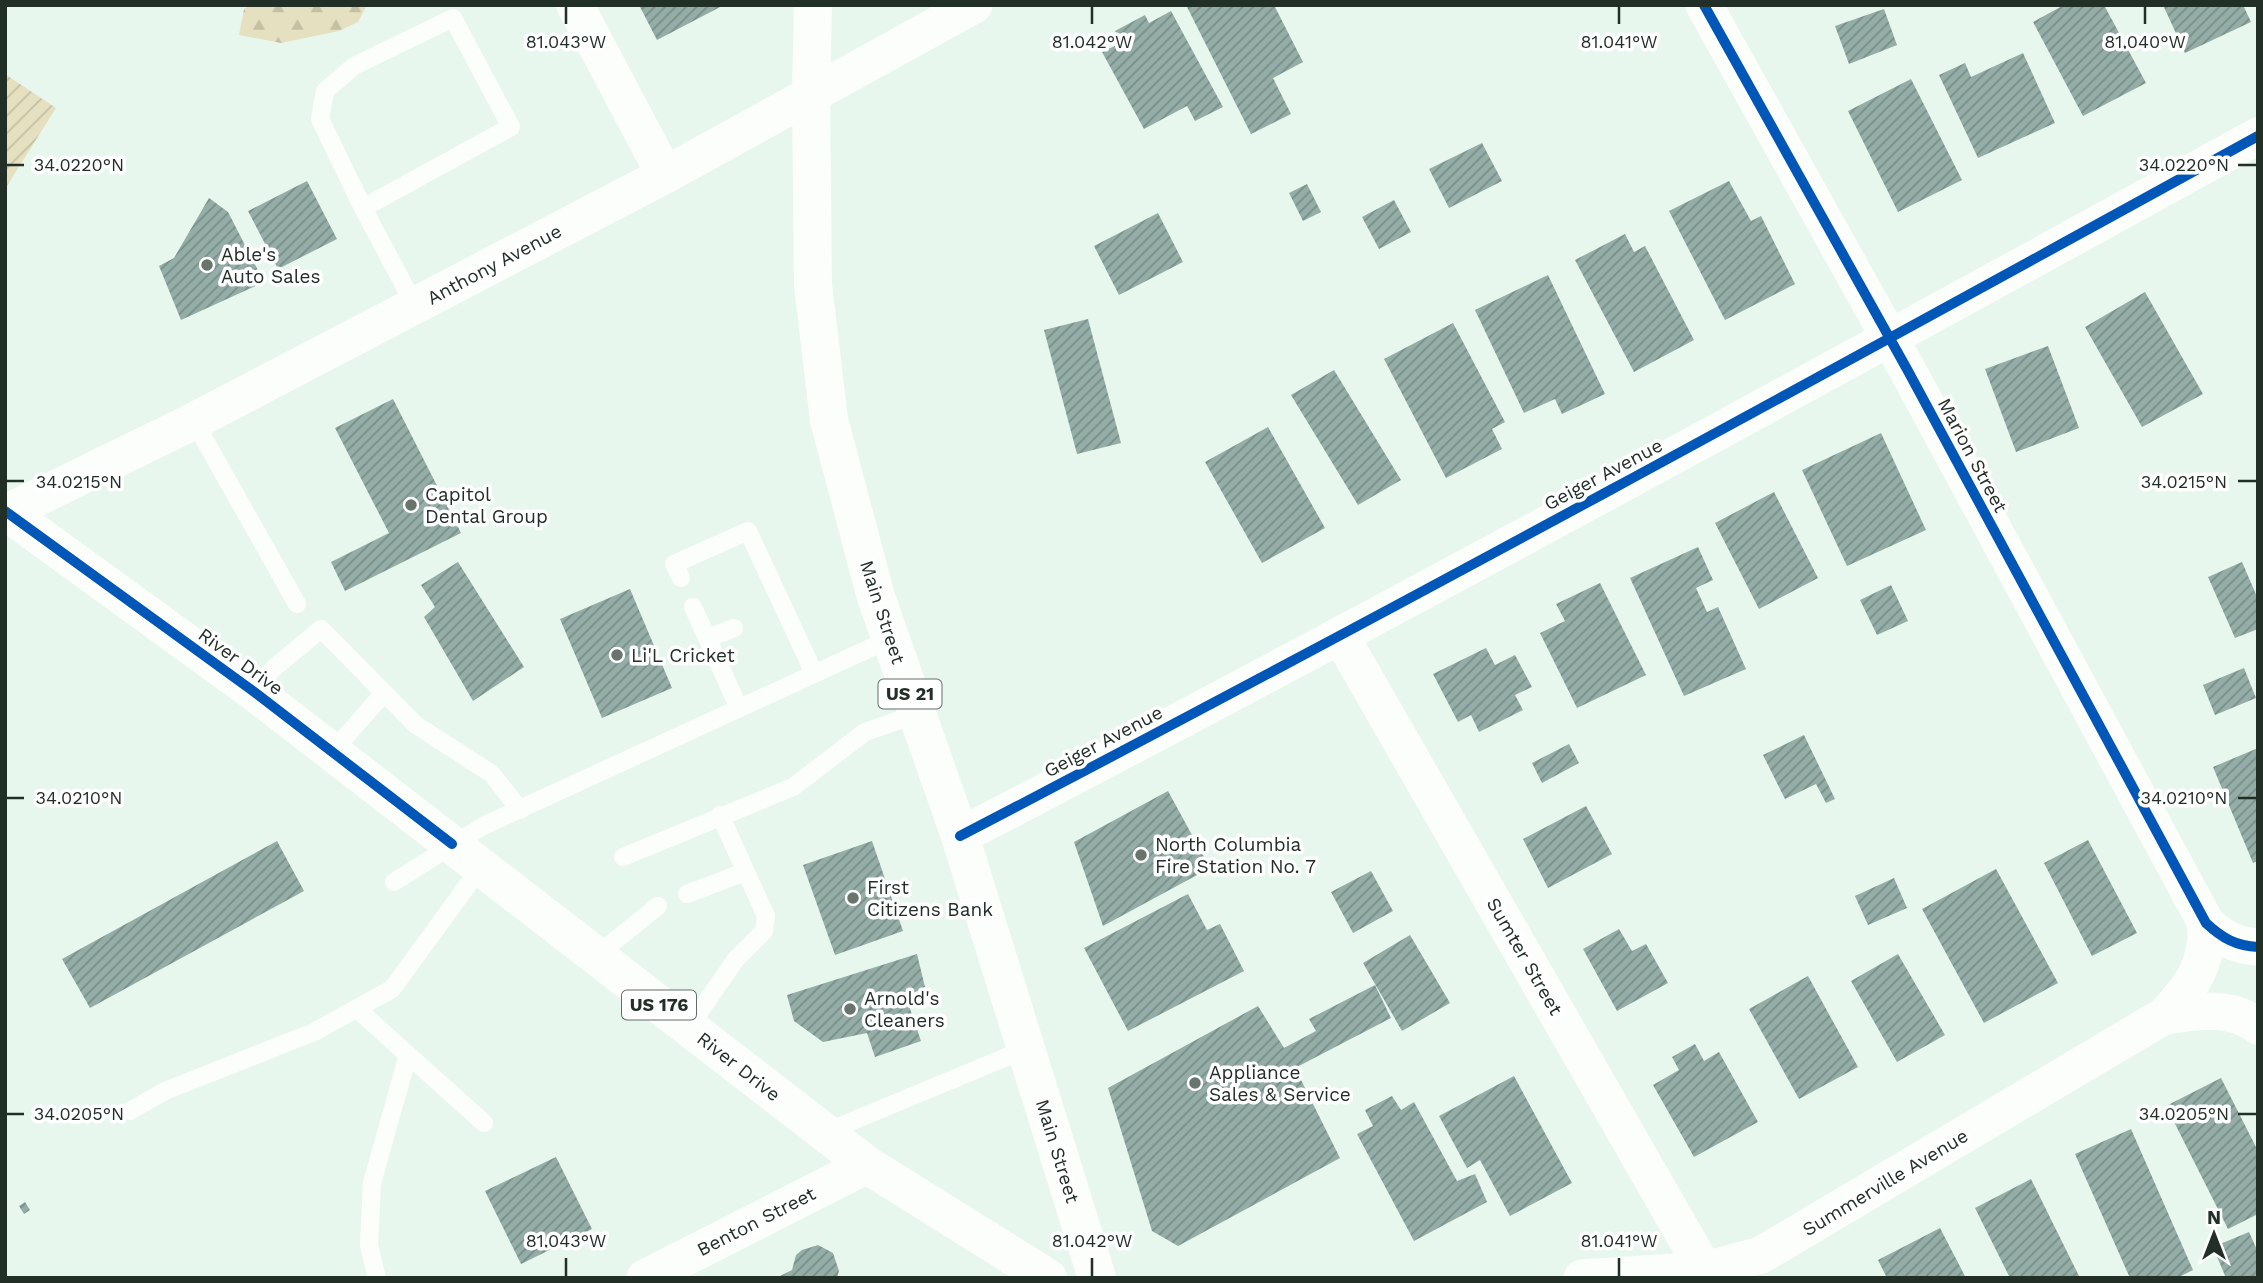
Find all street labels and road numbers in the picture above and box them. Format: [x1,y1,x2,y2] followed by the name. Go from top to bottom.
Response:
[423,219,565,310] street label: Anthony Avenue
[1933,394,2012,517] street label: Marion Street
[1540,434,1667,515] street label: Geiger Avenue
[855,558,910,667] street label: Main Street
[194,623,288,700] street label: River Drive
[878,680,942,708] road number: US 21
[1040,701,1167,782] street label: Geiger Avenue
[1482,893,1567,1019] street label: Sumter Street
[622,990,696,1020] road number: US 176
[692,1027,785,1106] street label: River Drive
[1031,1096,1084,1206] street label: Main Street
[1798,1124,1972,1241] street label: Summerville Avenue
[693,1182,819,1261] street label: Benton Street

